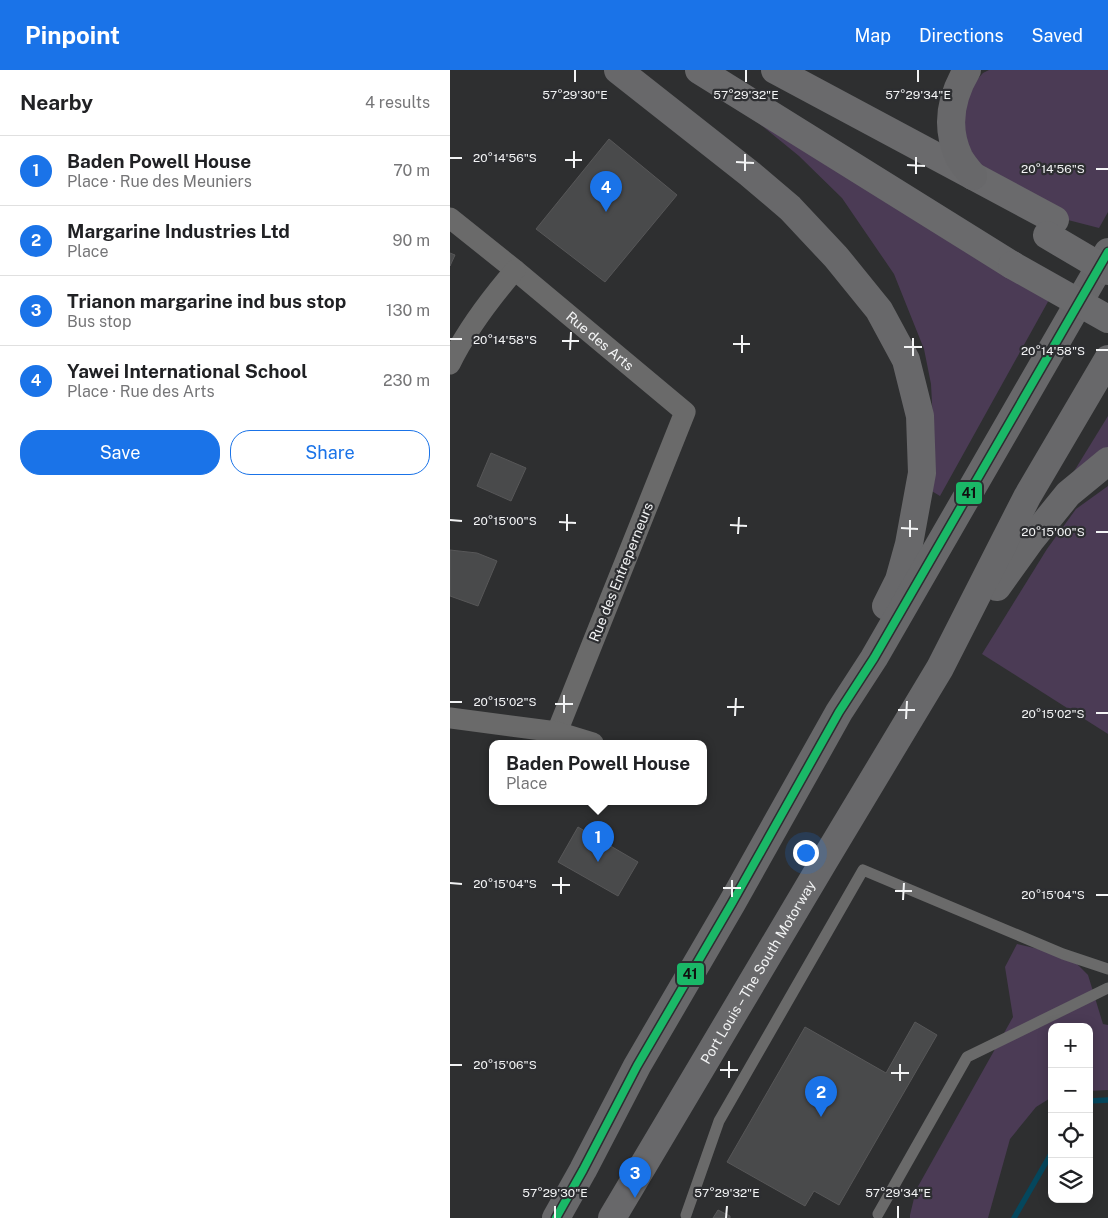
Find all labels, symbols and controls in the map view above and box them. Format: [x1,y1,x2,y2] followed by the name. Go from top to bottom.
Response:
[25,21,120,49] text: Pinpoint
[854,25,891,46] text: Map
[919,25,1004,46] text: Directions
[1032,25,1083,46] text: Saved
[542,88,608,102] text: 57°29'30"E
[713,88,779,102] text: 57°29'32"E
[885,88,951,102] text: 57°29'34"E
[20,90,93,115] text: Nearby
[365,93,430,112] text: 4 results
[67,150,251,172] text: Baden Powell House
[473,151,537,165] text: 20°14'56"S
[33,161,39,180] text: 1
[393,161,430,180] text: 70 m
[1021,162,1085,176] text: 20°14'56"S
[590,171,622,212] pin: 4
[67,172,252,191] text: Place · Rue des Meuniers
[67,220,290,242] text: Margarine Industries Ltd
[31,231,41,250] text: 2
[393,231,430,250] text: 90 m
[67,242,109,261] text: Place
[67,290,346,312] text: Trianon margarine ind bus stop
[31,301,41,320] text: 3
[386,301,430,320] text: 130 m
[563,308,637,374] street label: Rue des Arts
[67,312,131,331] text: Bus stop
[473,333,537,347] text: 20°14'58"S
[1021,344,1085,358] text: 20°14'58"S
[67,360,308,382] text: Yawei International School
[31,371,41,390] text: 4
[383,371,430,390] text: 230 m
[67,382,215,401] text: Place · Rue des Arts
[20,430,220,475] button: Save
[230,430,430,475] button: Share
[955,481,983,505] line badge: 41
[961,485,977,501] text: 41
[586,500,656,644] street label: Rue des Entreperneurs
[473,514,537,528] text: 20°15'00"S
[1021,525,1085,539] text: 20°15'00"S
[473,695,537,709] text: 20°15'02"S
[1021,707,1085,721] text: 20°15'02"S
[489,740,707,805] popup
[506,752,690,774] text: Baden Powell House
[506,774,547,793] text: Place
[582,821,614,862] pin: 1
[793,840,819,866] your location
[473,877,537,891] text: 20°15'04"S
[697,877,819,1067] street label: Port Louis – The South Motorway
[1021,888,1085,902] text: 20°15'04"S
[676,962,705,986] line badge: 41
[682,966,698,982] text: 41
[1048,1023,1093,1203] map controls
[1048,1023,1093,1068] button: +
[473,1058,537,1072] text: 20°15'06"S
[1048,1068,1093,1113] button: −
[805,1076,837,1117] pin: 2
[1048,1113,1093,1158] button: locate
[619,1157,651,1198] pin: 3
[1048,1158,1093,1203] button: layers
[522,1186,588,1200] text: 57°29'30"E
[694,1186,760,1200] text: 57°29'32"E
[865,1186,931,1200] text: 57°29'34"E

